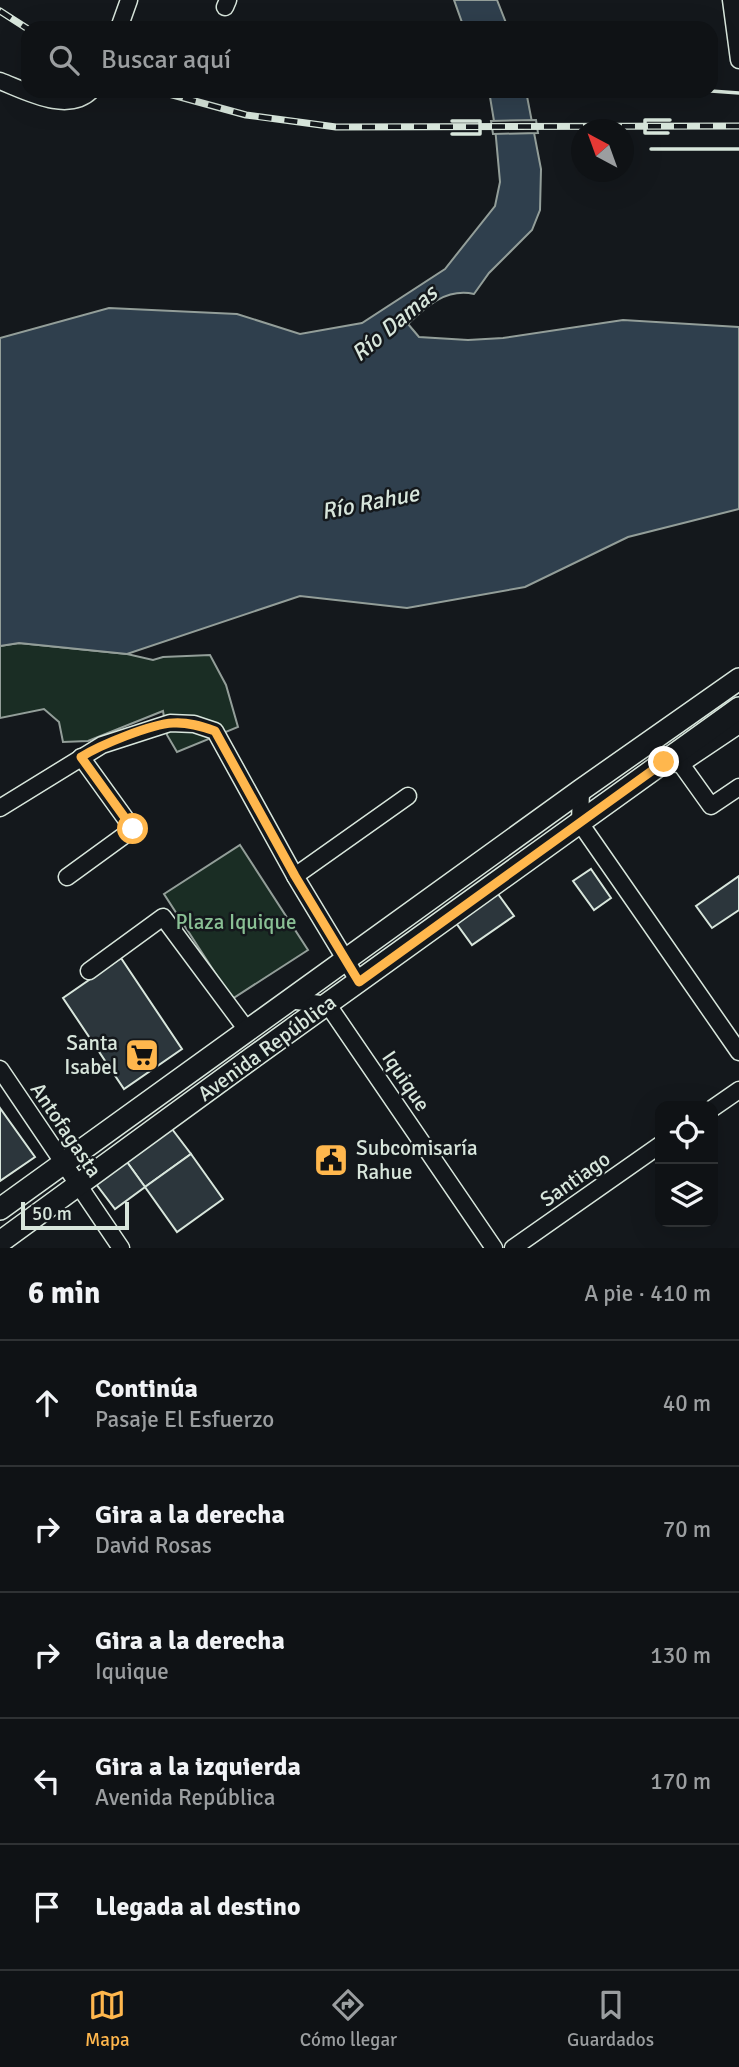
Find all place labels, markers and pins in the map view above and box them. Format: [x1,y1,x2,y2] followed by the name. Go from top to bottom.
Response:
[64,1030,118,1080] place label: Santa Isabel
[123,1036,161,1074] supermarket icon: Santa Isabel
[356,1135,478,1185] place label: Subcomisaría Rahue
[312,1141,350,1179] public building icon: Subcomisaría Rahue

